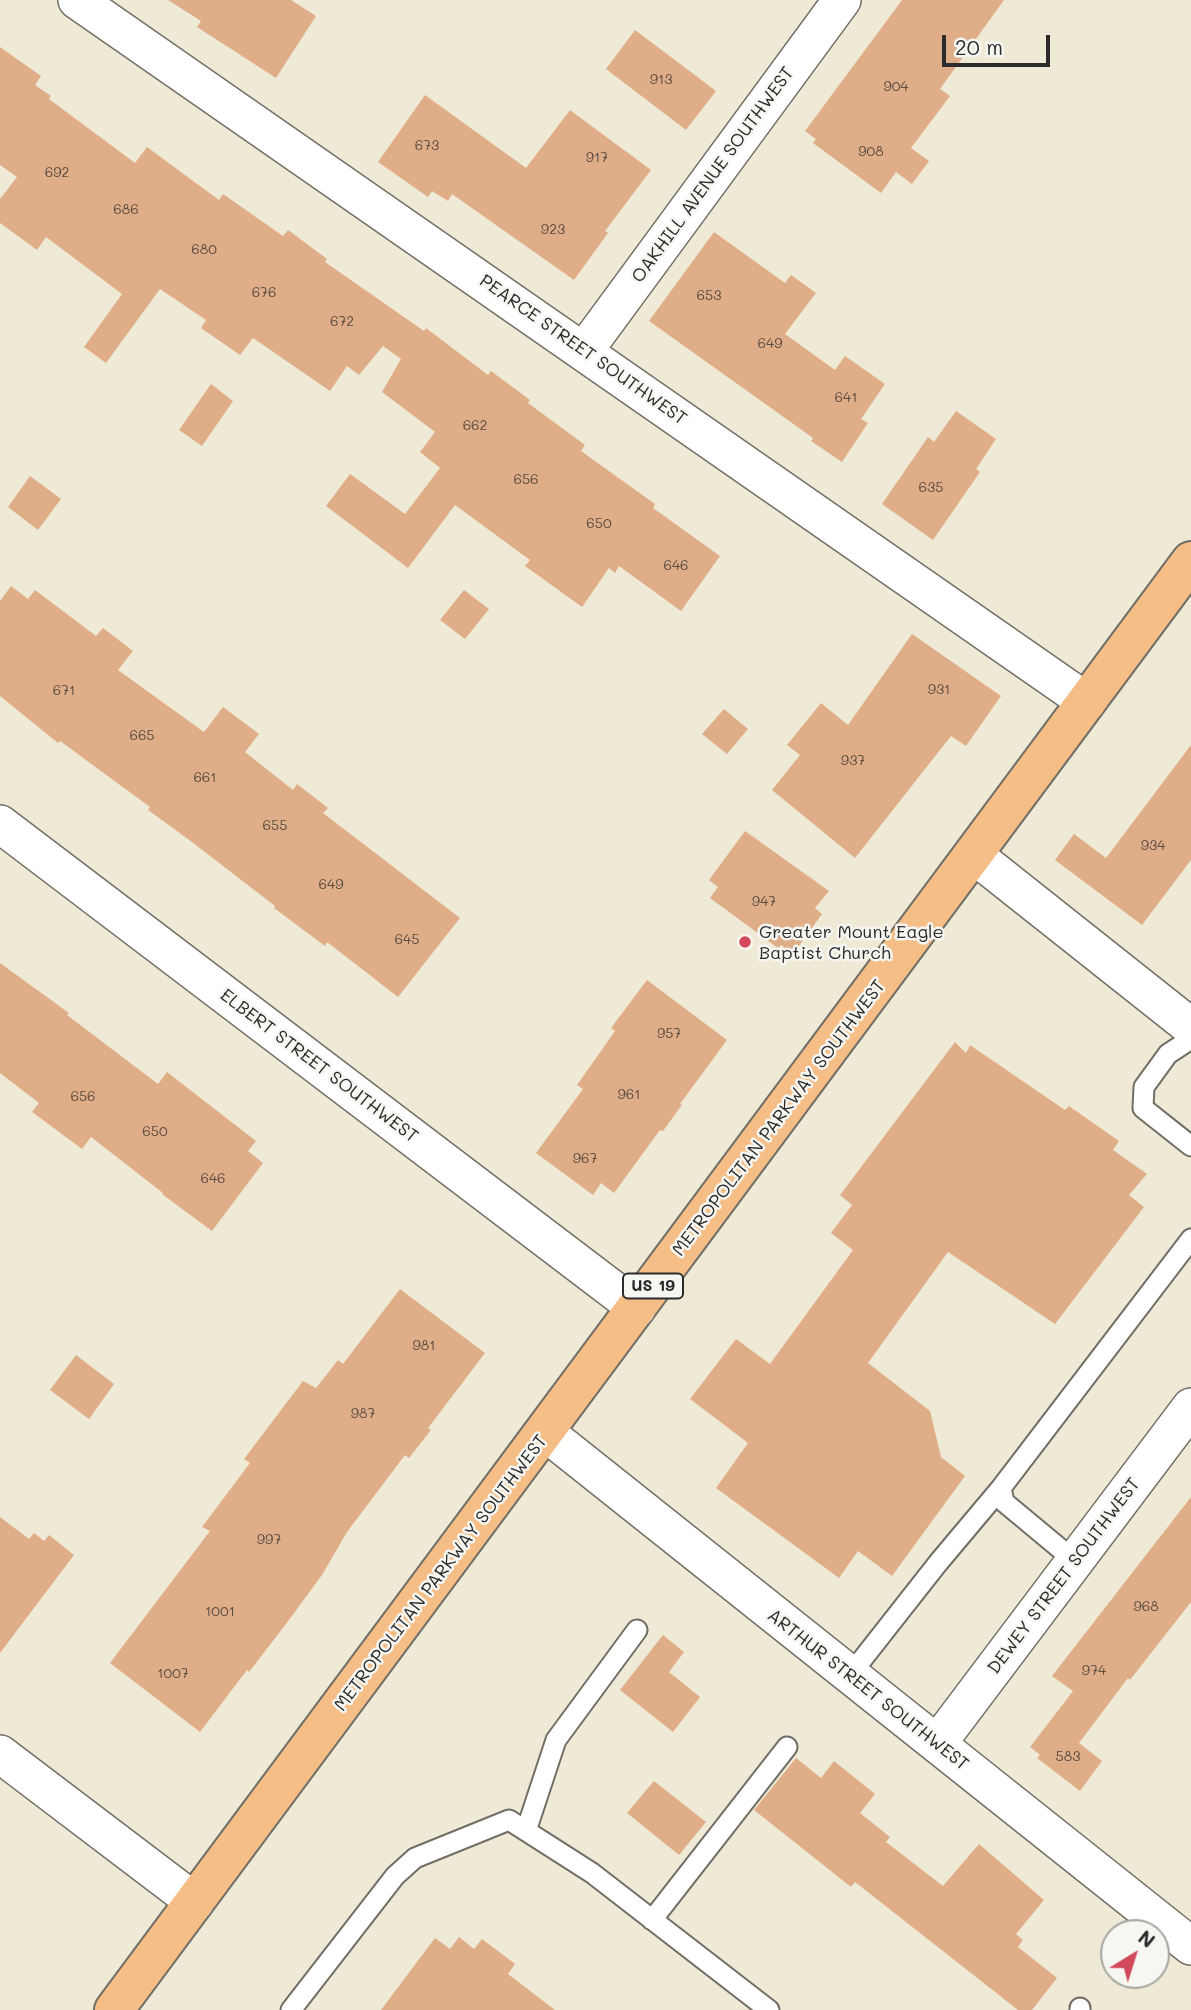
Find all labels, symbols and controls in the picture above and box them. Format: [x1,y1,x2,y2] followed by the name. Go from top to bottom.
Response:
[946,21,1054,65] scale bar
[955,33,1003,60] text: 20 m
[627,63,799,287] street label: OAKHILL AVENUE SOUTHWEST
[650,72,672,88] house number: 913
[883,79,909,95] house number: 904
[415,138,439,154] house number: 673
[858,144,884,160] house number: 908
[586,150,608,166] house number: 917
[45,165,69,181] house number: 692
[113,202,139,218] house number: 686
[541,222,565,238] house number: 923
[191,242,217,258] house number: 680
[475,270,691,430] street label: PEARCE STREET SOUTHWEST
[252,285,276,301] house number: 676
[697,288,721,304] house number: 653
[330,314,354,330] house number: 672
[758,336,782,352] house number: 649
[835,390,857,406] house number: 641
[463,418,487,434] house number: 662
[513,472,539,488] house number: 656
[919,480,943,496] house number: 635
[586,516,612,532] house number: 650
[663,558,689,574] house number: 646
[928,682,950,698] house number: 931
[53,683,75,699] house number: 671
[129,728,155,744] house number: 665
[841,753,865,769] house number: 937
[193,770,217,786] house number: 661
[263,818,287,834] house number: 655
[1141,838,1165,854] house number: 934
[319,877,343,893] house number: 649
[752,894,776,910] house number: 947
[759,921,944,964] place label: Greater Mount Eagle Baptist Church
[395,932,419,948] house number: 645
[737,934,753,950] marker: Greater Mount Eagle Baptist Church
[668,976,890,1260] street label: METROPOLITAN PARKWAY SOUTHWEST
[216,984,422,1148] street label: ELBERT STREET SOUTHWEST
[657,1026,681,1042] house number: 957
[618,1087,640,1103] house number: 961
[70,1089,96,1105] house number: 656
[142,1124,168,1140] house number: 650
[573,1151,597,1167] house number: 967
[200,1171,226,1187] house number: 646
[623,1274,683,1298] road number: US 19
[412,1338,436,1354] house number: 981
[351,1406,375,1422] house number: 987
[330,1431,552,1715] street label: METROPOLITAN PARKWAY SOUTHWEST
[983,1474,1145,1678] street label: DEWEY STREET SOUTHWEST
[257,1532,281,1548] house number: 997
[1133,1599,1159,1615] house number: 968
[205,1604,235,1620] house number: 1001
[763,1605,973,1775] street label: ARTHUR STREET SOUTHWEST
[1082,1663,1106,1679] house number: 974
[157,1666,189,1682] house number: 1007
[1056,1749,1080,1765] house number: 583
[1100,1919,1170,1989] north arrow
[1134,1924,1160,1953] text: N

